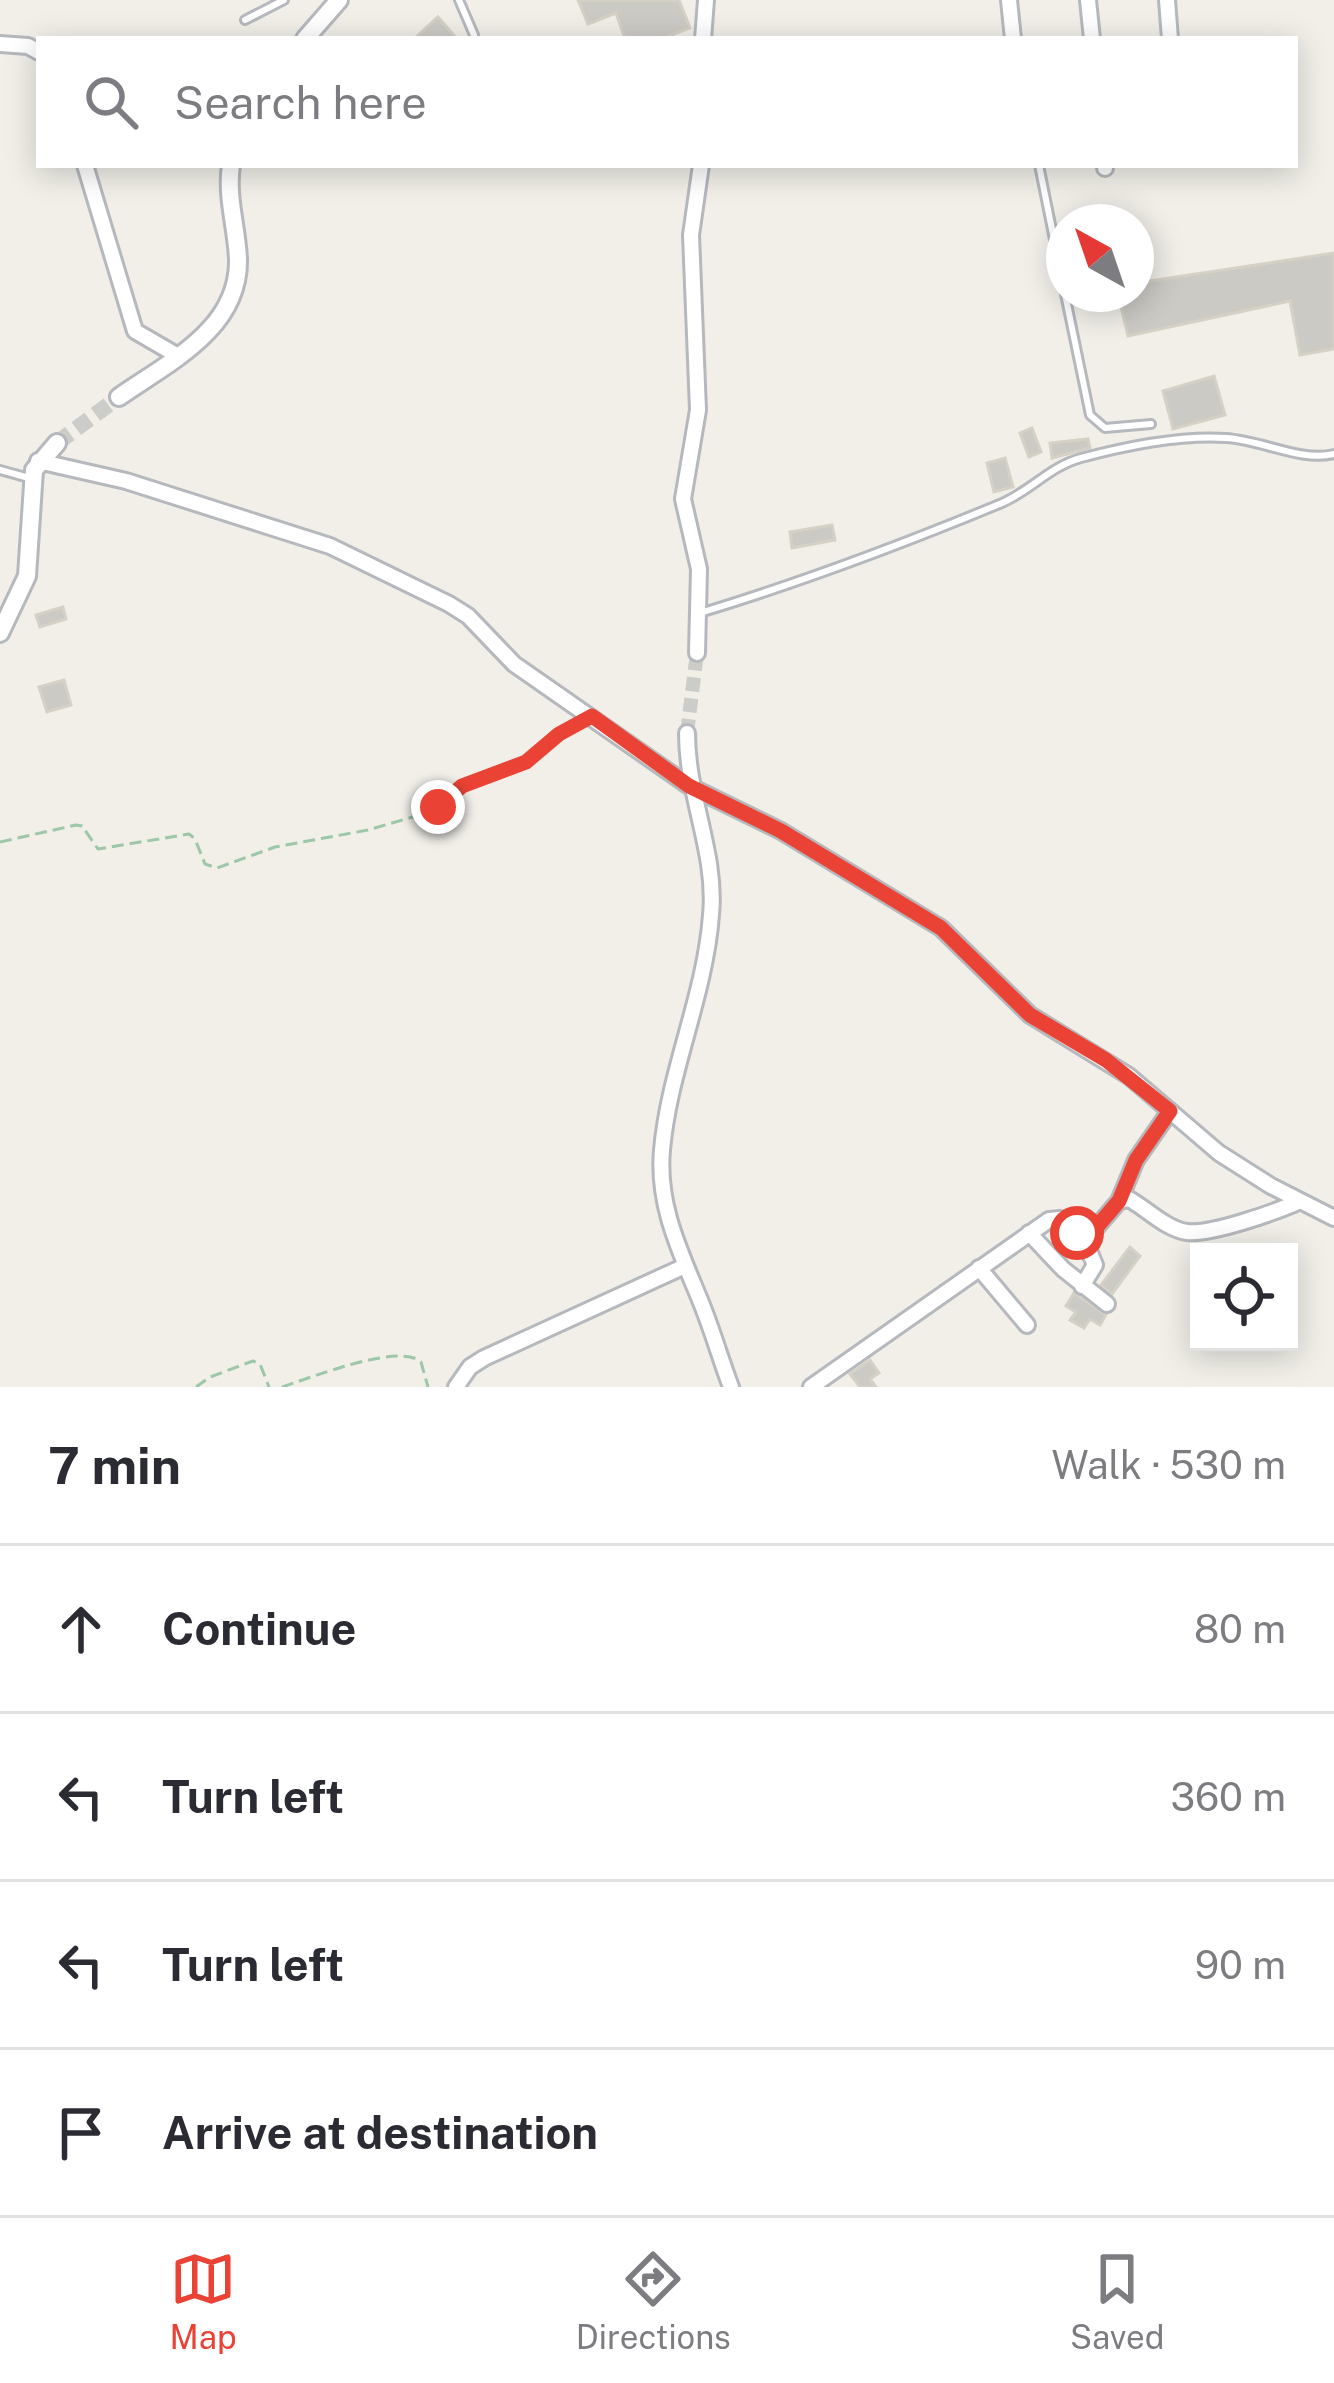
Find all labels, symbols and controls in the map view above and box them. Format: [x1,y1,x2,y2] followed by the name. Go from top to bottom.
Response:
[36,36,1298,168] search box
[78,69,144,135] icon: search
[174,76,427,129] text: Search here
[1046,204,1154,312] north arrow
[411,780,465,834] route end
[1050,1206,1104,1260] route start
[1190,1243,1298,1351] map controls
[1190,1243,1298,1351] button: locate
[48,1436,181,1495] text: 7 min
[1051,1442,1286,1488] text: Walk · 530 m
[48,1596,114,1662] icon: ahead
[162,1602,356,1655] text: Continue
[1194,1606,1286,1652] text: 80 m
[48,1764,114,1830] icon: left
[162,1770,344,1823] text: Turn left
[1171,1774,1286,1820] text: 360 m
[48,1932,114,1998] icon: left
[162,1938,344,1991] text: Turn left
[1195,1942,1286,1988] text: 90 m
[48,2100,114,2166] icon: arrive
[162,2106,598,2159] text: Arrive at destination
[170,2246,237,2356] tab: Map
[576,2246,731,2356] tab: Directions
[1070,2246,1164,2356] tab: Saved

